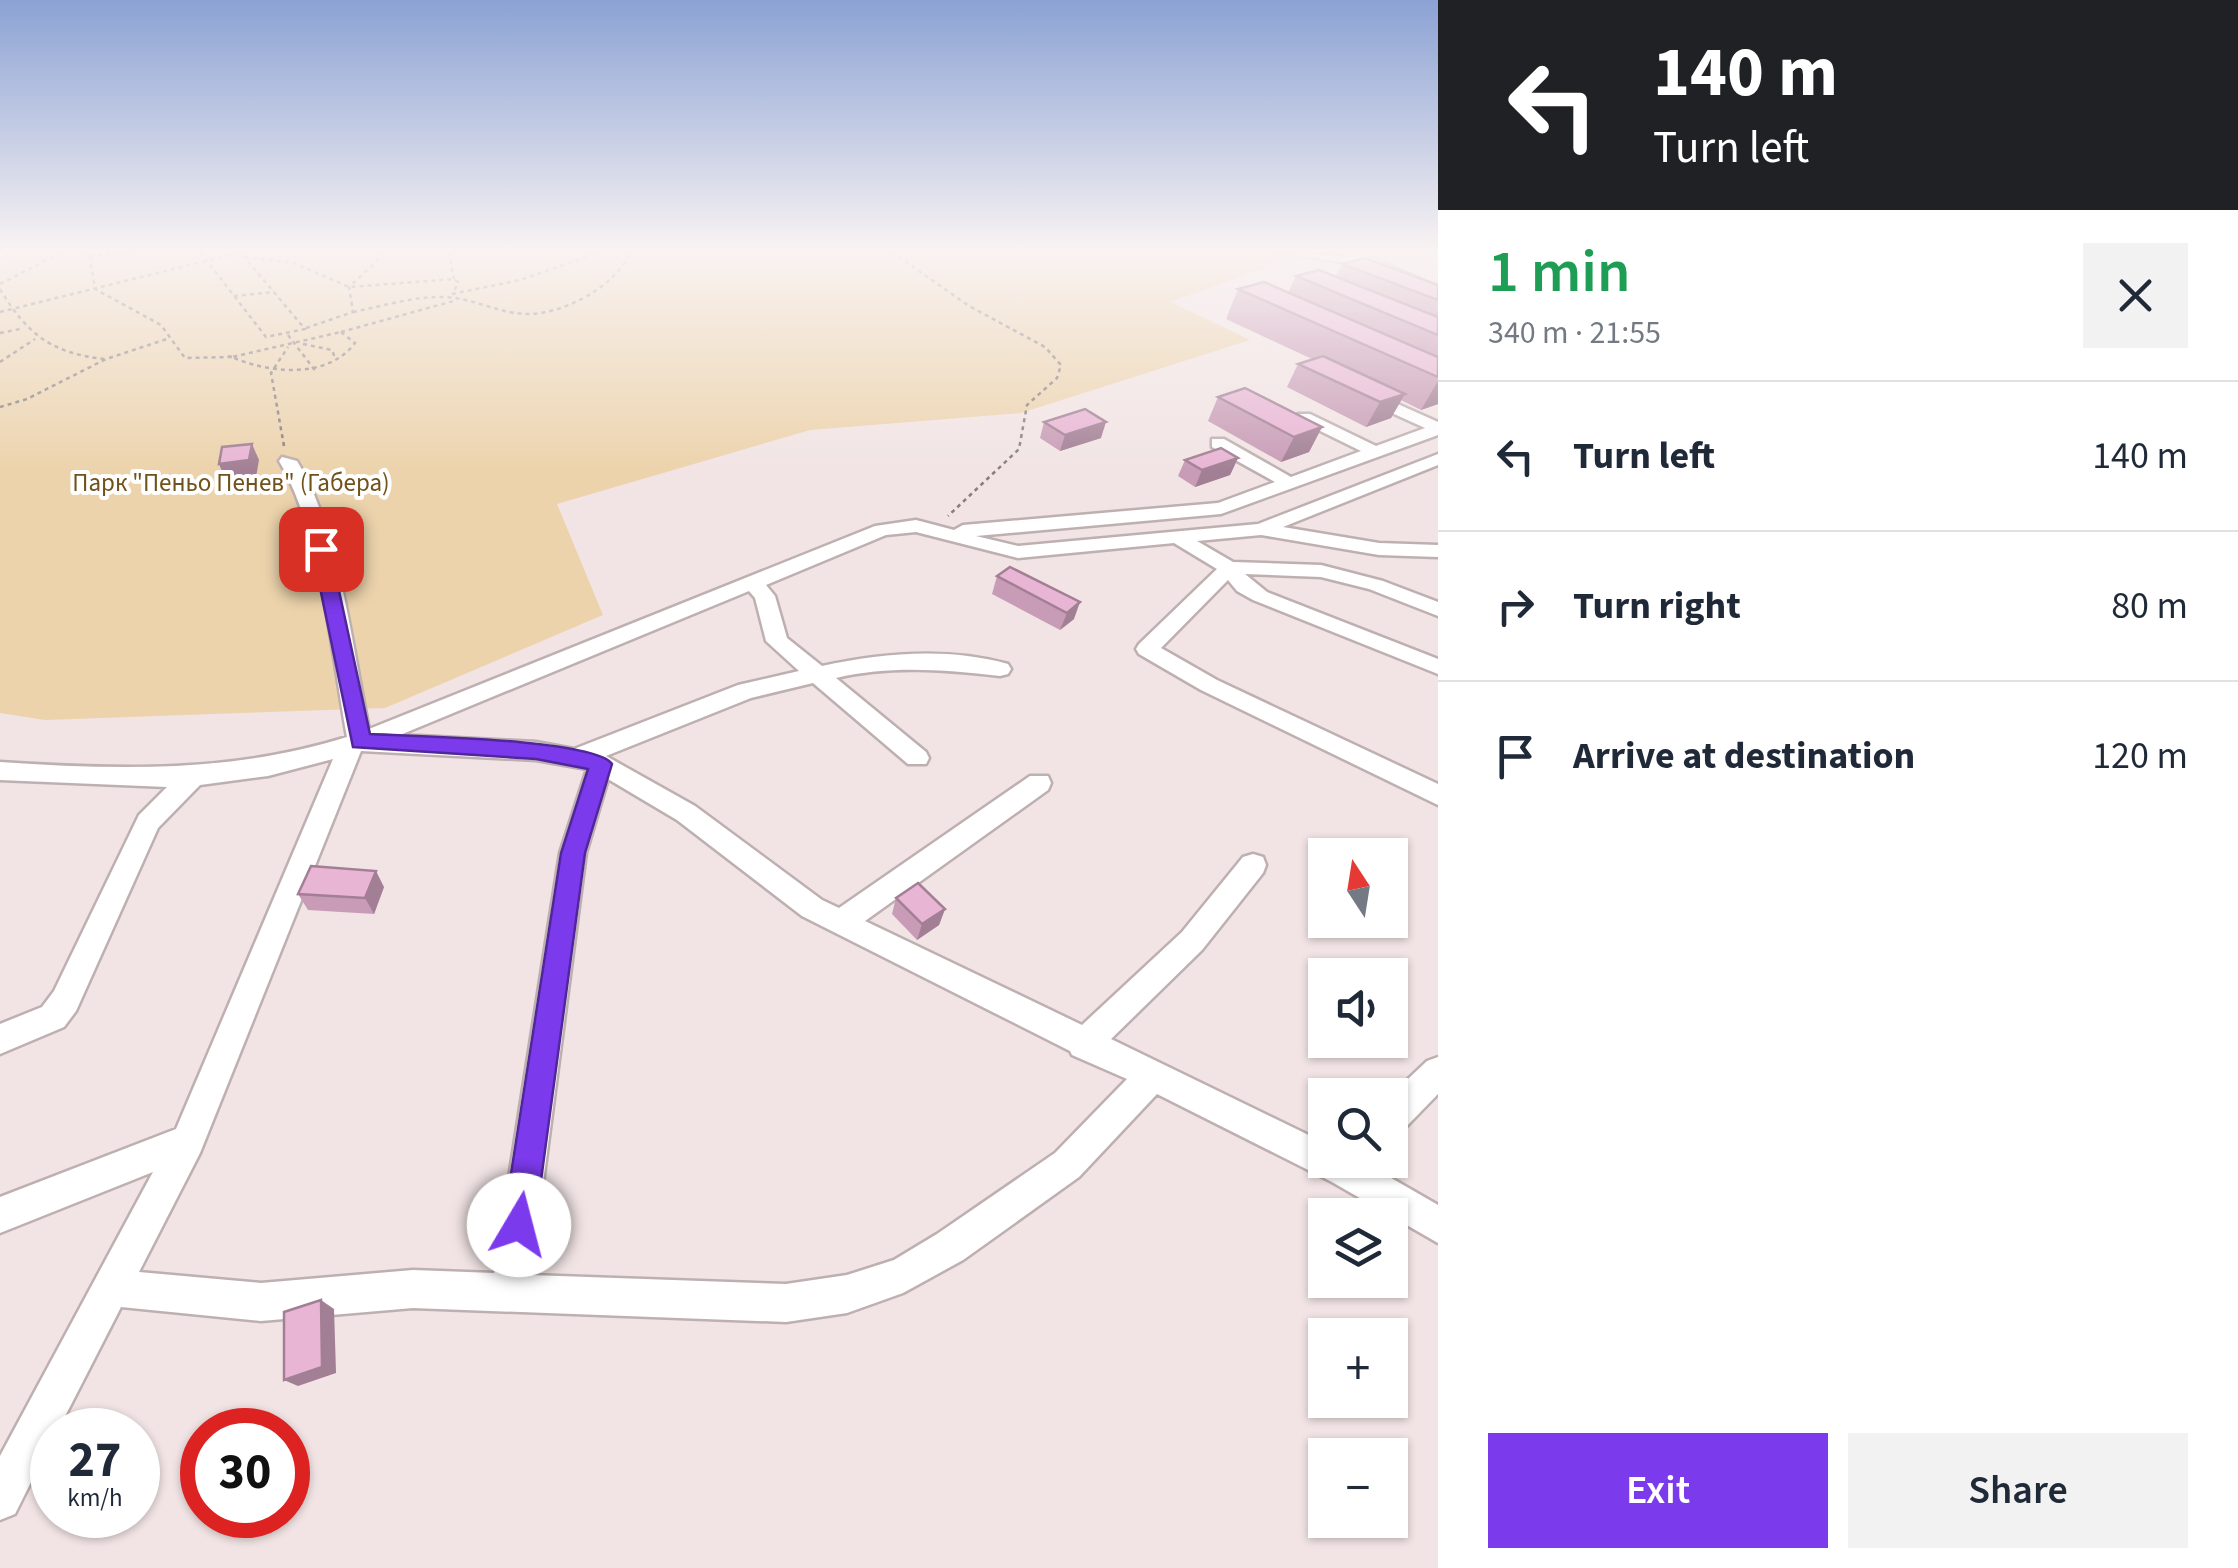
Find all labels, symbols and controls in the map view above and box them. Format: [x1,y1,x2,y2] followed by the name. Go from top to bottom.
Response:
[1653,23,1838,123] text: 140 m
[1488,40,1618,170] icon: left
[1653,116,1809,180] text: Turn left
[1488,230,1631,315] text: 1 min
[2083,243,2188,348] button: close
[1488,310,1661,356] text: 340 m · 21:55
[1488,429,1543,484] icon: left
[1573,429,1715,483] text: Turn left
[2092,429,2188,483] text: 140 m
[72,465,390,501] park label: Парк "Пеньо Пенев" (Габера)
[279,507,364,592] pin
[294,522,349,577] icon: arrive
[1488,579,1543,634] icon: right
[1573,579,1741,633] text: Turn right
[2111,579,2188,633] text: 80 m
[1488,729,1543,784] icon: arrive
[1573,729,1915,783] text: Arrive at destination
[2092,729,2188,783] text: 120 m
[1308,838,1408,938] north arrow
[1308,838,1408,1538] map controls
[1308,958,1408,1058] button: sound
[1308,1078,1408,1178] button: search
[467,1173,571,1277] position arrow
[1308,1198,1408,1298] button: layers
[1308,1318,1408,1418] button: +
[180,1408,310,1538] speed limit sign: 30
[69,1425,121,1496] text: 27
[1488,1433,1828,1548] button: Exit
[1848,1433,2188,1548] button: Share
[1308,1438,1408,1538] button: −
[67,1480,123,1516] text: km/h

